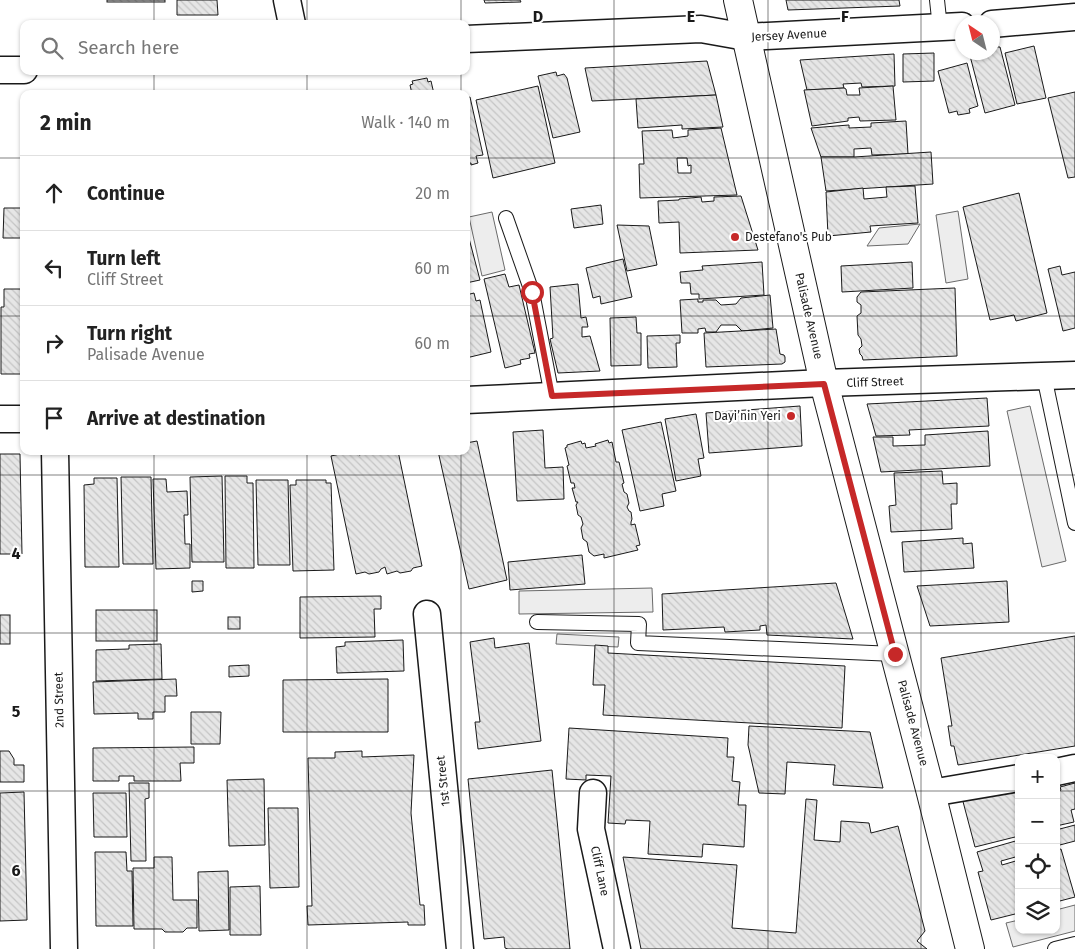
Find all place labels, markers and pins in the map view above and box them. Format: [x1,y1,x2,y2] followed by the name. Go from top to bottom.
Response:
[745,230,832,244] place label: Destefano's Pub
[729,231,741,243] marker: Destefano's Pub
[714,409,781,423] place label: Dayi’nin Yeri
[785,410,797,422] marker: Dayi’nin Yeri

